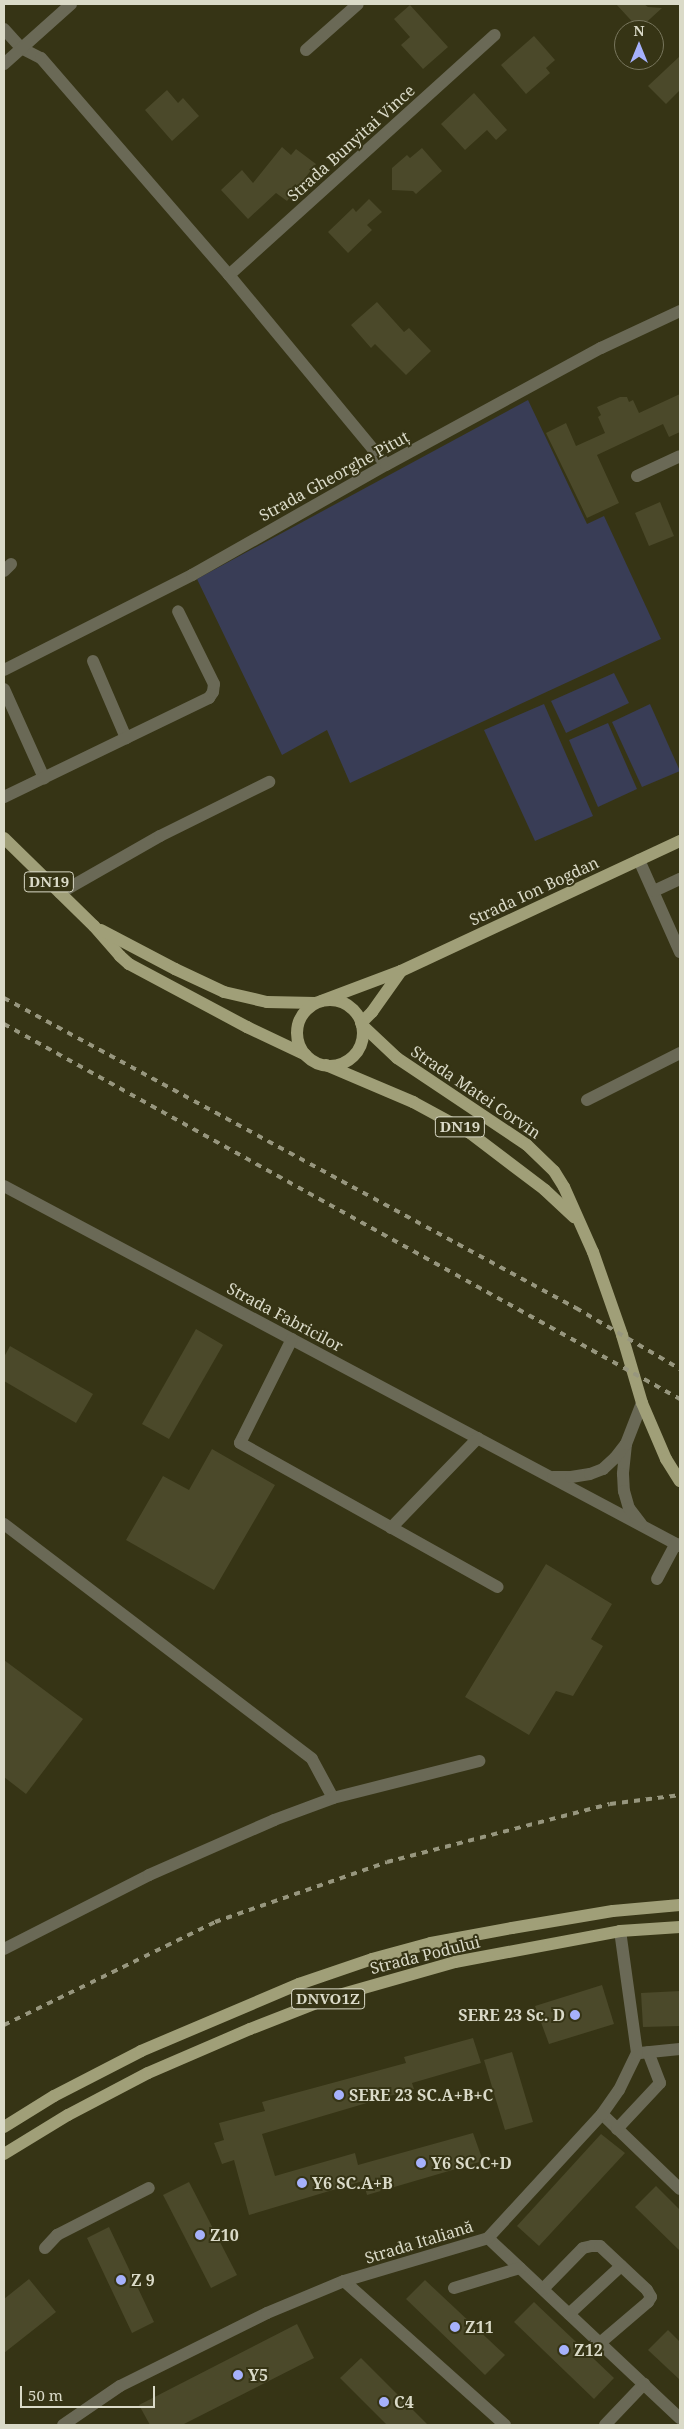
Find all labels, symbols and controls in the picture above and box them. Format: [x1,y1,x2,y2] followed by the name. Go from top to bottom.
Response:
[614,20,664,70] north arrow
[633,21,645,40] text: N
[283,81,419,205] street label: Strada Bunyitai Vince
[256,427,412,525] street label: Strada Gheorghe Pituț
[466,853,602,929] street label: Strada Ion Bogdan
[23,870,75,894] road number: DN19
[407,1041,545,1143] street label: Strada Matei Corvin
[434,1114,486,1140] road number: DN19
[224,1278,346,1356] street label: Strada Fabricilor
[368,1932,482,1978] street label: Strada Podului
[290,1986,366,2012] road number: DNVO1Z
[458,2005,565,2025] place label: SERE 23 Sc. D
[569,2009,581,2021] marker: SERE 23 Sc. D
[349,2085,493,2105] place label: SERE 23 SC.A+B+C
[333,2089,345,2101] marker: SERE 23 SC.A+B+C
[431,2153,512,2173] place label: Y6 SC.C+D
[415,2157,427,2169] marker: Y6 SC.C+D
[312,2173,393,2193] place label: Y6 SC.A+B
[296,2177,308,2189] marker: Y6 SC.A+B
[362,2216,476,2268] street label: Strada Italiană
[210,2225,239,2245] place label: Z10
[194,2229,206,2241] marker: Z10
[131,2270,155,2290] place label: Z 9
[115,2274,127,2286] marker: Z 9
[465,2317,494,2337] place label: Z11
[449,2321,461,2333] marker: Z11
[574,2340,603,2360] place label: Z12
[558,2344,570,2356] marker: Z12
[248,2365,268,2385] place label: Y5
[232,2369,244,2381] marker: Y5
[22,2376,158,2408] scale bar
[28,2385,63,2405] text: 50 m
[394,2392,414,2412] place label: C4
[378,2396,390,2408] marker: C4

